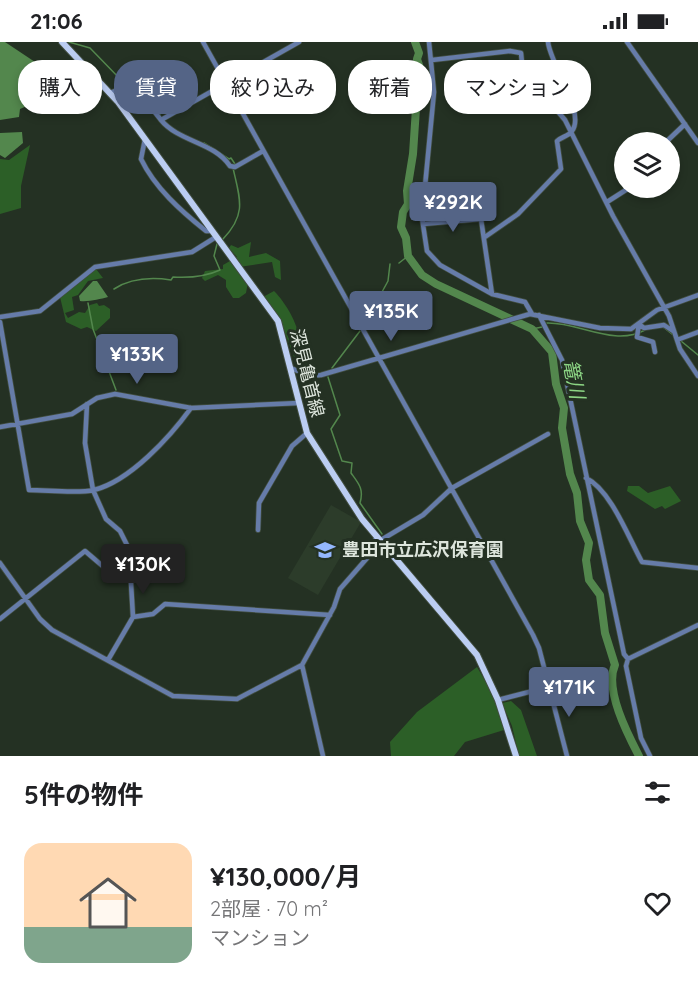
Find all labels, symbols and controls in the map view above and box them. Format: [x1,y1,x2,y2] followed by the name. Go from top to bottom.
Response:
[30,7,83,35] text: 21:06
[18,60,102,114] chip: 購入
[114,60,198,114] chip: 賃貸
[210,60,336,114] chip: 絞り込み
[348,60,432,114] chip: 新着
[444,60,591,114] chip: マンション
[614,132,680,198] map controls
[614,132,680,198] button: layers
[411,182,495,233] pin: ¥292K
[423,189,483,214] text: ¥292K
[349,291,433,342] pin: ¥135K
[363,298,419,323] text: ¥135K
[285,326,330,419] street label: 深見亀首線
[95,334,179,385] pin: ¥133K
[110,341,164,366] text: ¥133K
[558,357,591,403] water label: 篭川
[313,538,337,562] school or university icon: 豊田市立広沢保育園
[342,538,504,561] place label: 豊田市立広沢保育園
[101,544,185,595] pin: ¥130K
[115,551,171,576] text: ¥130K
[527,667,611,718] pin: ¥171K
[543,674,595,699] text: ¥171K
[641,776,674,809] icon: filters
[24,778,143,811] text: 5件の物件
[210,860,361,893] text: ¥130,000/月
[72,867,144,939] icon: home
[641,887,674,920] icon: heart
[210,896,328,921] text: 2部屋 · 70 m²
[210,925,310,950] text: マンション

